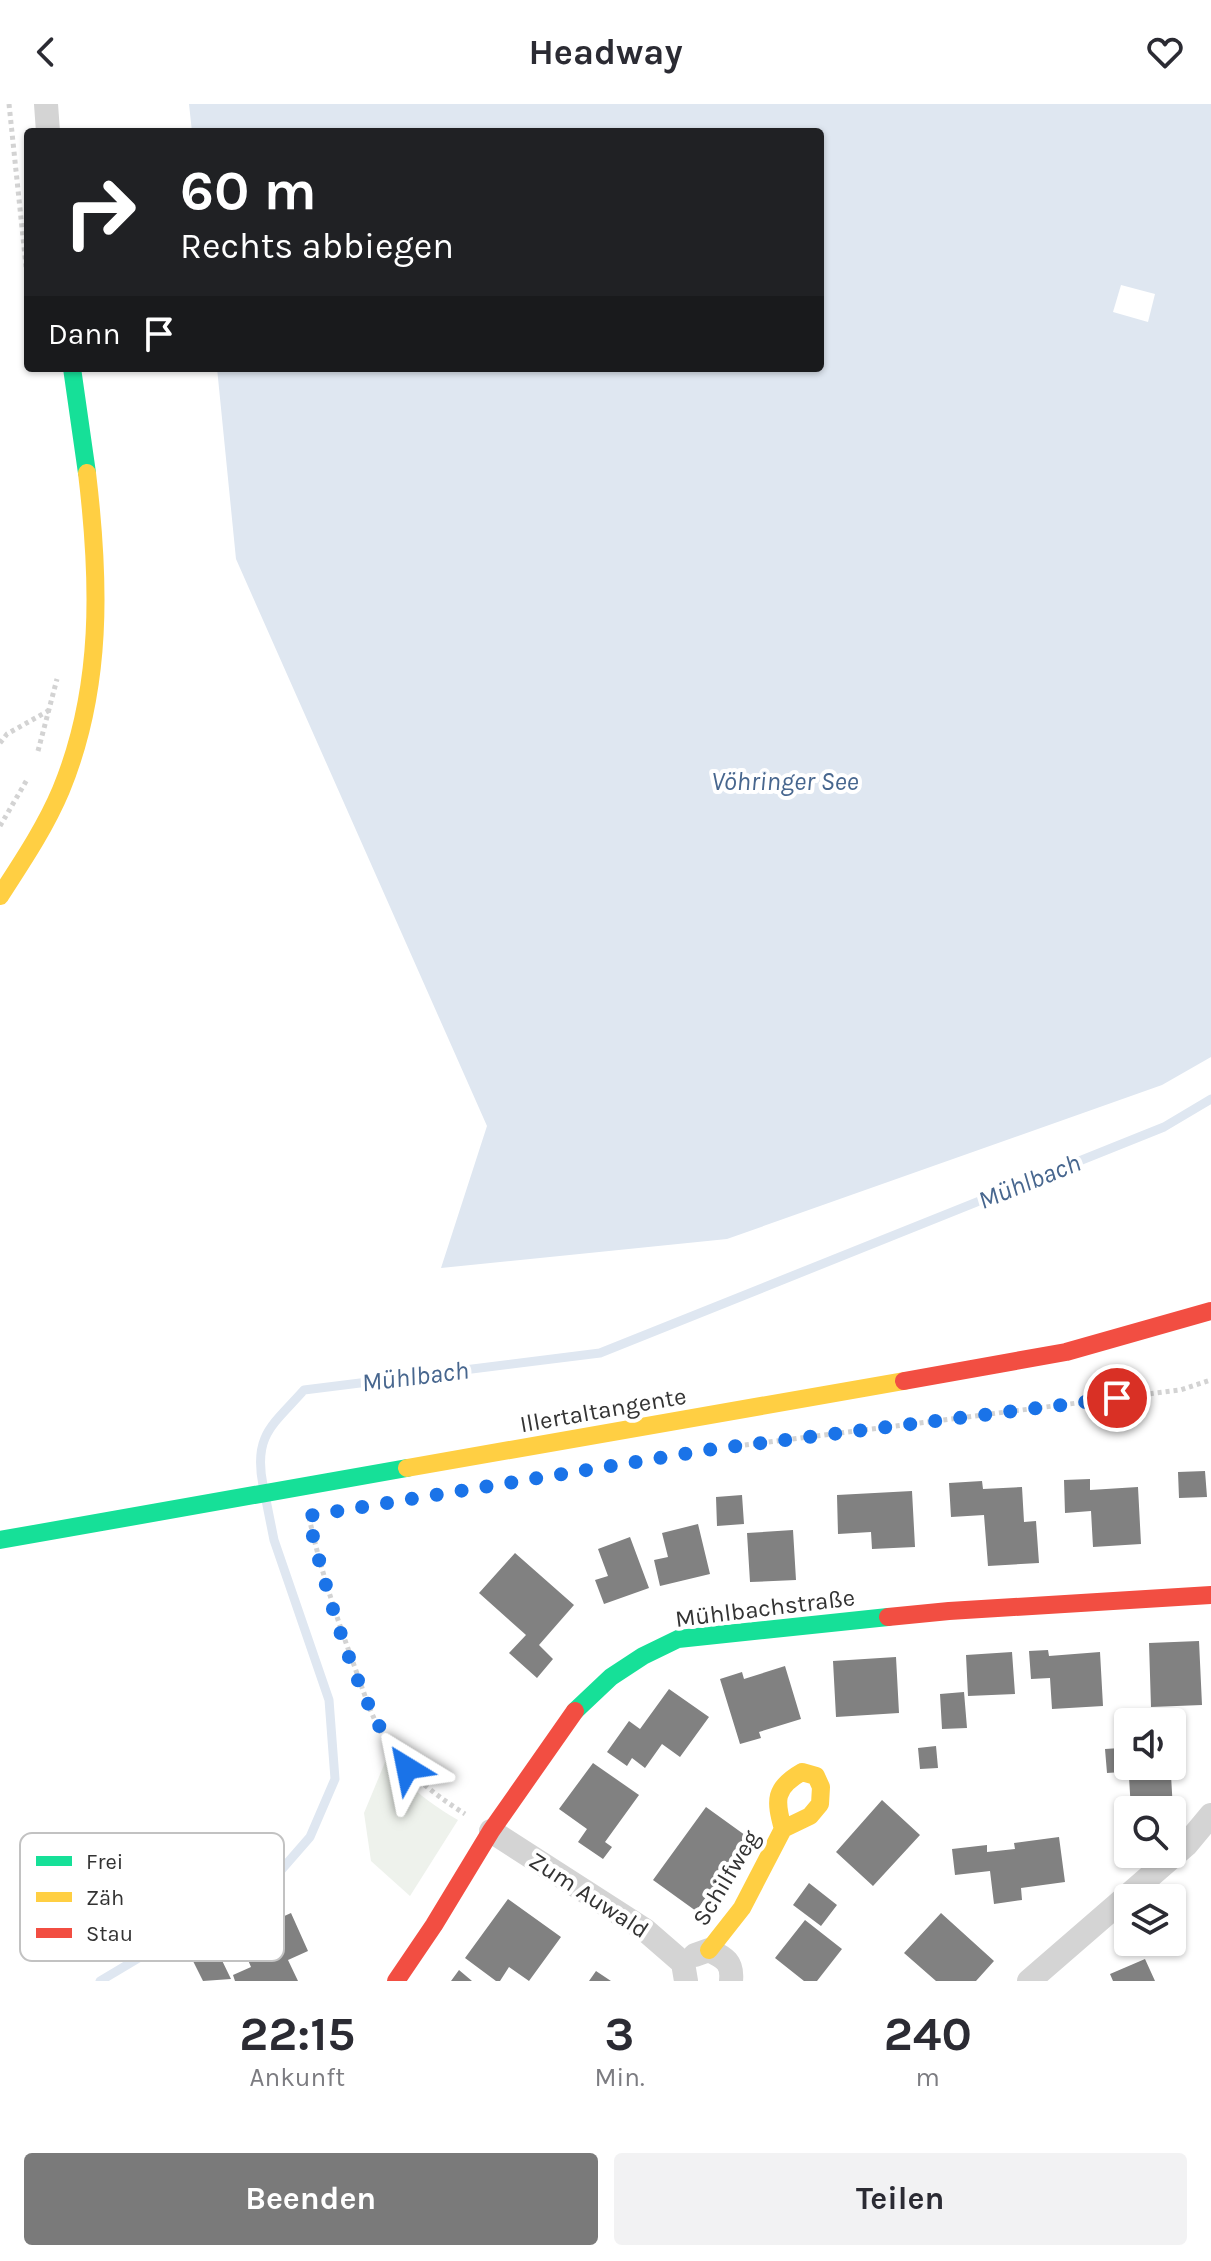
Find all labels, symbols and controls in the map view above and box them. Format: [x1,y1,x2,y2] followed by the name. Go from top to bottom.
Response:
[24,30,68,74] icon: back
[1143,30,1187,74] icon: heart
[528,31,683,73] text: Headway
[180,158,317,223] text: 60 m
[48,160,152,264] icon: right
[180,225,454,267] text: Rechts abbiegen
[137,312,181,356] icon: arrive
[48,316,121,352] text: Dann
[711,766,859,797] water label: Vöhringer See
[973,1147,1085,1216] water label: Mühlbach
[360,1355,470,1398] water label: Mühlbach
[1083,1364,1151,1432] pin
[1095,1376,1139,1420] icon: arrive
[518,1382,688,1438] street label: Illertaltangente
[673,1583,857,1633] street label: Mühlbachstraße
[1114,1708,1186,1956] map controls
[1114,1708,1186,1780] button: sound
[365,1726,449,1810] position arrow
[1114,1796,1186,1868] button: search
[687,1825,766,1931] street label: Schilfweg
[20,1833,284,1961] legend
[524,1846,654,1944] street label: Zum Auwald
[86,1849,123,1875] text: Frei
[1114,1884,1186,1956] button: layers
[86,1885,124,1911] text: Zäh
[86,1921,133,1947] text: Stau
[239,2006,355,2062] text: 22:15
[605,2006,634,2062] text: 3
[884,2006,972,2062] text: 240
[250,2062,345,2093] text: Ankunft
[594,2062,645,2093] text: Min.
[916,2062,940,2093] text: m
[24,2153,598,2245] button: Beenden
[614,2153,1187,2245] button: Teilen

